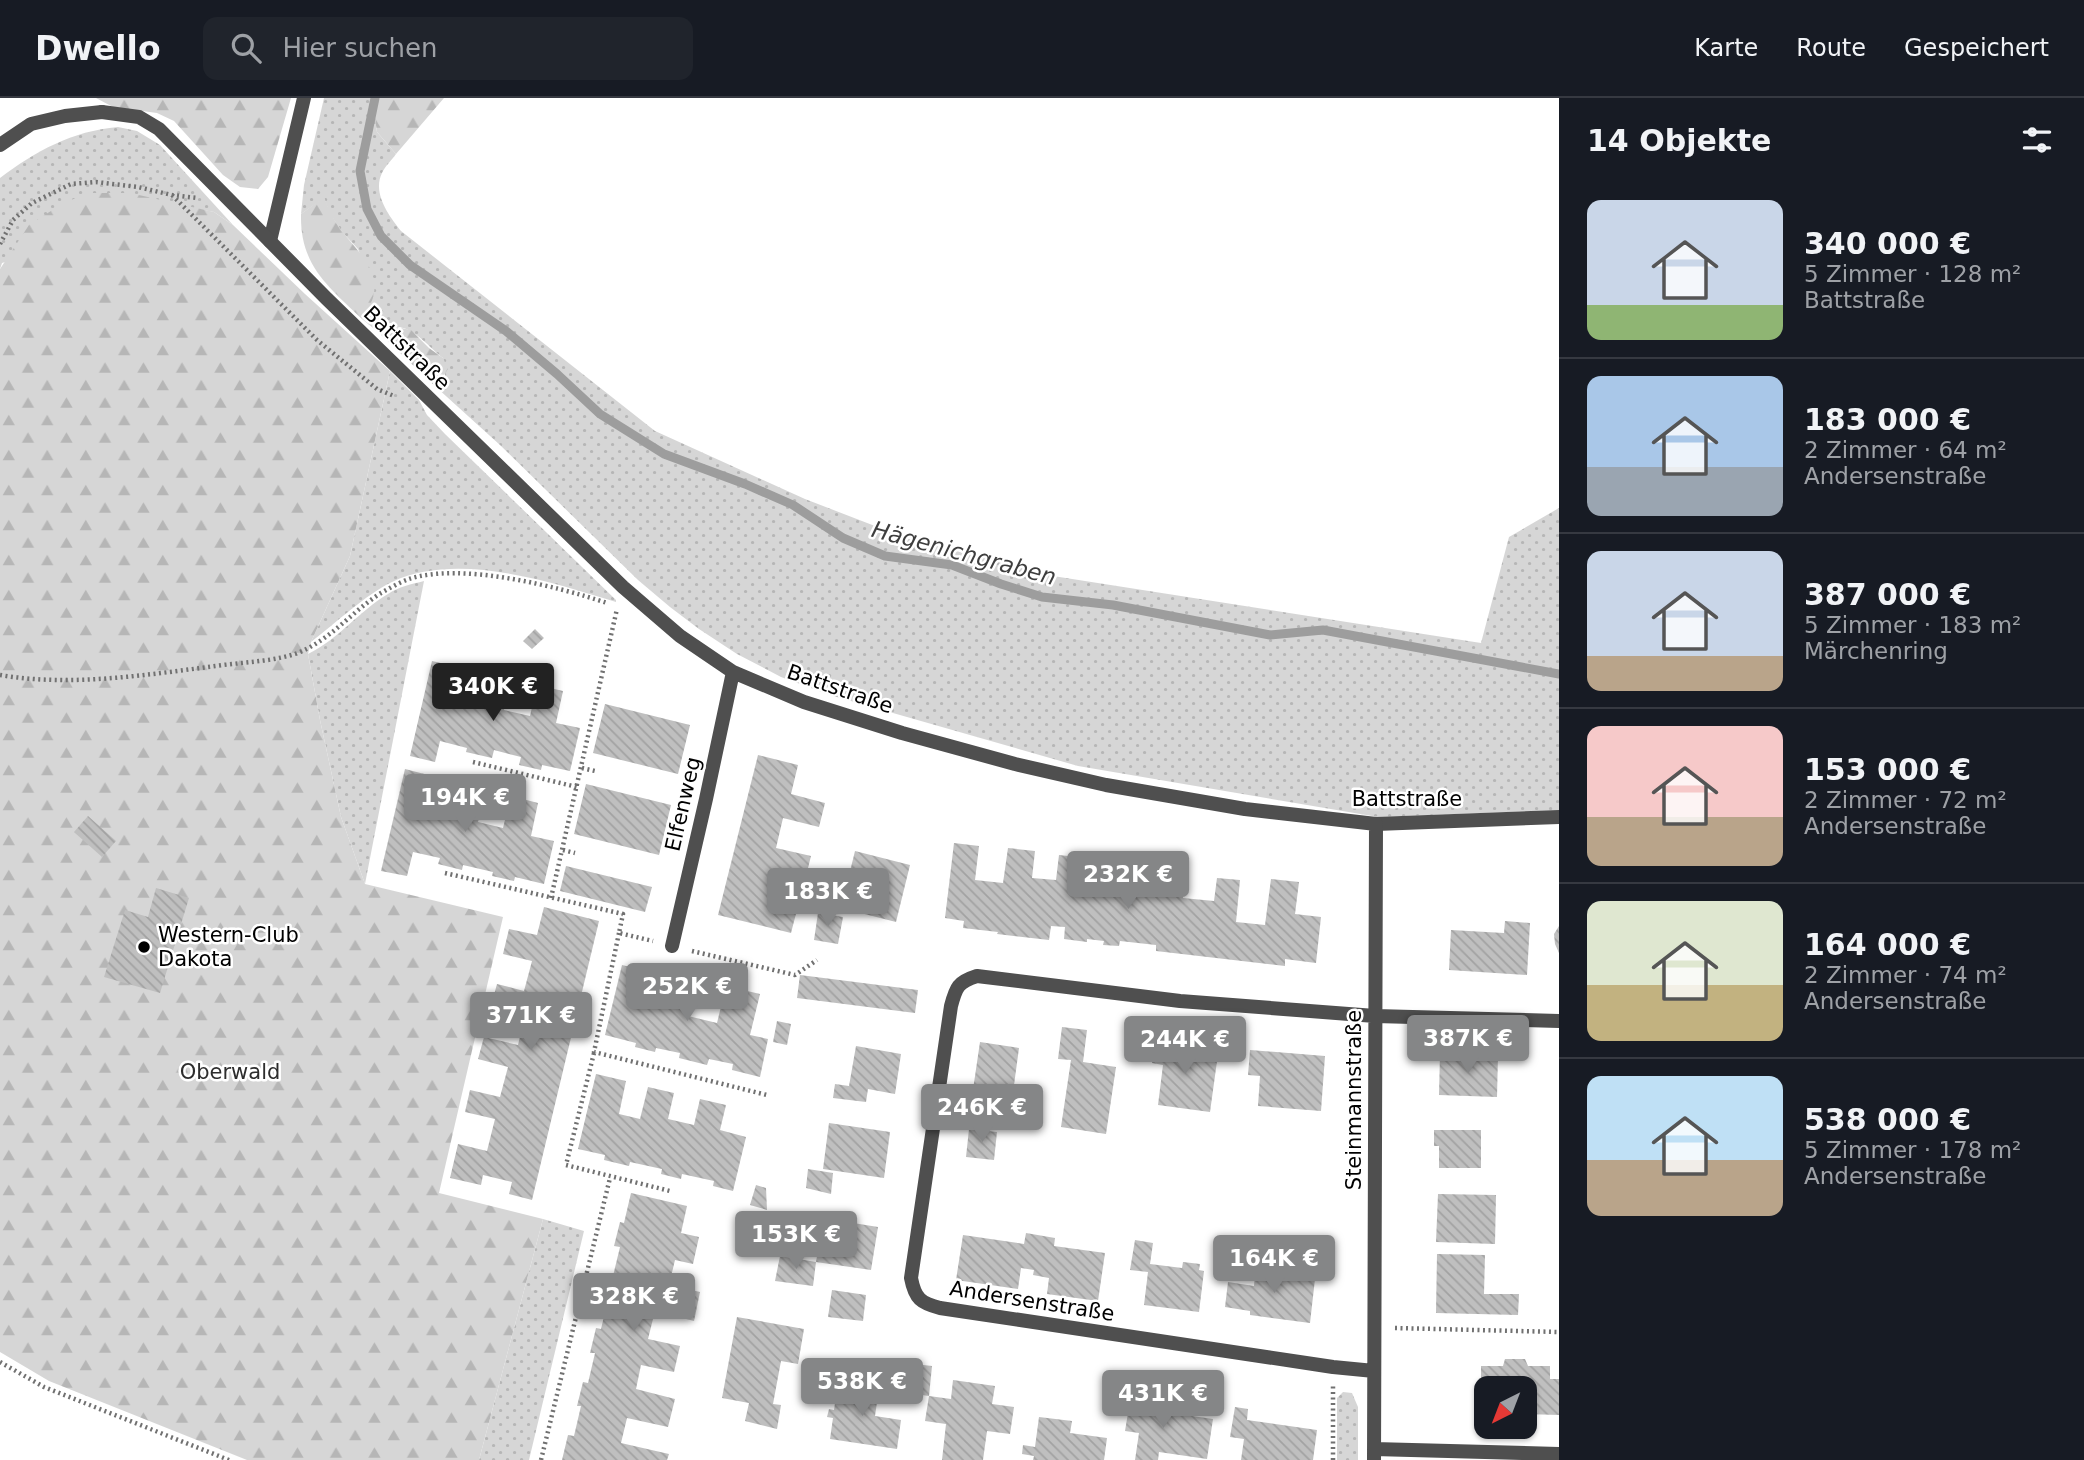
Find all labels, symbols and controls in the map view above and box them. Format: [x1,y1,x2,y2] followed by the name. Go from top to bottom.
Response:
[203,17,693,80] search box
[35,29,161,68] text: Dwello
[227,29,265,67] icon: search
[283,33,438,63] text: Hier suchen
[1694,34,1758,62] text: Karte
[1796,34,1866,62] text: Route
[1904,34,2049,62] text: Gespeichert
[2018,121,2056,159] icon: filters
[1587,123,1771,158] text: 14 Objekte
[1804,226,1971,261] text: 340 000 €
[1643,228,1727,312] icon: home
[1804,261,2021,287] text: 5 Zimmer · 128 m²
[1804,287,1925,313] text: Battstraße
[359,301,455,395] street label: Battstraße
[1804,402,1971,437] text: 183 000 €
[1643,404,1727,488] icon: home
[1804,437,2007,463] text: 2 Zimmer · 64 m²
[1804,463,1986,489] text: Andersenstraße
[869,516,1059,590] water label: Hägenichgraben
[1804,577,1971,612] text: 387 000 €
[1643,579,1727,663] icon: home
[1804,612,2021,638] text: 5 Zimmer · 183 m²
[1804,638,1948,664] text: Märchenring
[784,660,896,718] street label: Battstraße
[436,664,550,723] pin: 340K €
[448,673,538,699] text: 340K €
[1804,752,1971,787] text: 153 000 €
[660,754,706,854] street label: Elfenweg
[1643,754,1727,838] icon: home
[408,774,522,834] pin: 194K €
[420,784,510,810] text: 194K €
[1352,787,1462,811] street label: Battstraße
[1804,787,2007,813] text: 2 Zimmer · 72 m²
[1804,813,1986,839] text: Andersenstraße
[1071,852,1185,911] pin: 232K €
[1083,861,1173,887] text: 232K €
[771,868,885,928] pin: 183K €
[783,878,873,904] text: 183K €
[158,923,299,971] place label: Western-Club Dakota
[1804,927,1971,962] text: 164 000 €
[1643,929,1727,1013] icon: home
[136,939,152,955] marker: Western-Club Dakota
[1804,962,2007,988] text: 2 Zimmer · 74 m²
[630,964,744,1023] pin: 252K €
[642,973,732,999] text: 252K €
[1804,988,1986,1014] text: Andersenstraße
[474,992,588,1052] pin: 371K €
[486,1002,576,1028] text: 371K €
[1342,1010,1366,1190] street label: Steinmannstraße
[1128,1016,1242,1076] pin: 244K €
[1411,1016,1525,1075] pin: 387K €
[1423,1025,1513,1051] text: 387K €
[1140,1026,1230,1052] text: 244K €
[180,1060,280,1084] park label: Oberwald
[925,1084,1039,1144] pin: 246K €
[937,1094,1027,1120] text: 246K €
[1804,1102,1971,1137] text: 538 000 €
[1643,1104,1727,1188] icon: home
[1804,1137,2021,1163] text: 5 Zimmer · 178 m²
[1804,1163,1986,1189] text: Andersenstraße
[739,1212,853,1271] pin: 153K €
[751,1221,841,1247] text: 153K €
[1217,1236,1331,1295] pin: 164K €
[1229,1245,1319,1271] text: 164K €
[577,1274,691,1333] pin: 328K €
[948,1276,1116,1326] street label: Andersenstraße
[589,1283,679,1309] text: 328K €
[805,1358,919,1418] pin: 538K €
[817,1368,907,1394] text: 538K €
[1106,1370,1220,1430] pin: 431K €
[1474,1376,1536,1438] north arrow
[1474,1376,1537,1439] map controls
[1118,1380,1208,1406] text: 431K €

